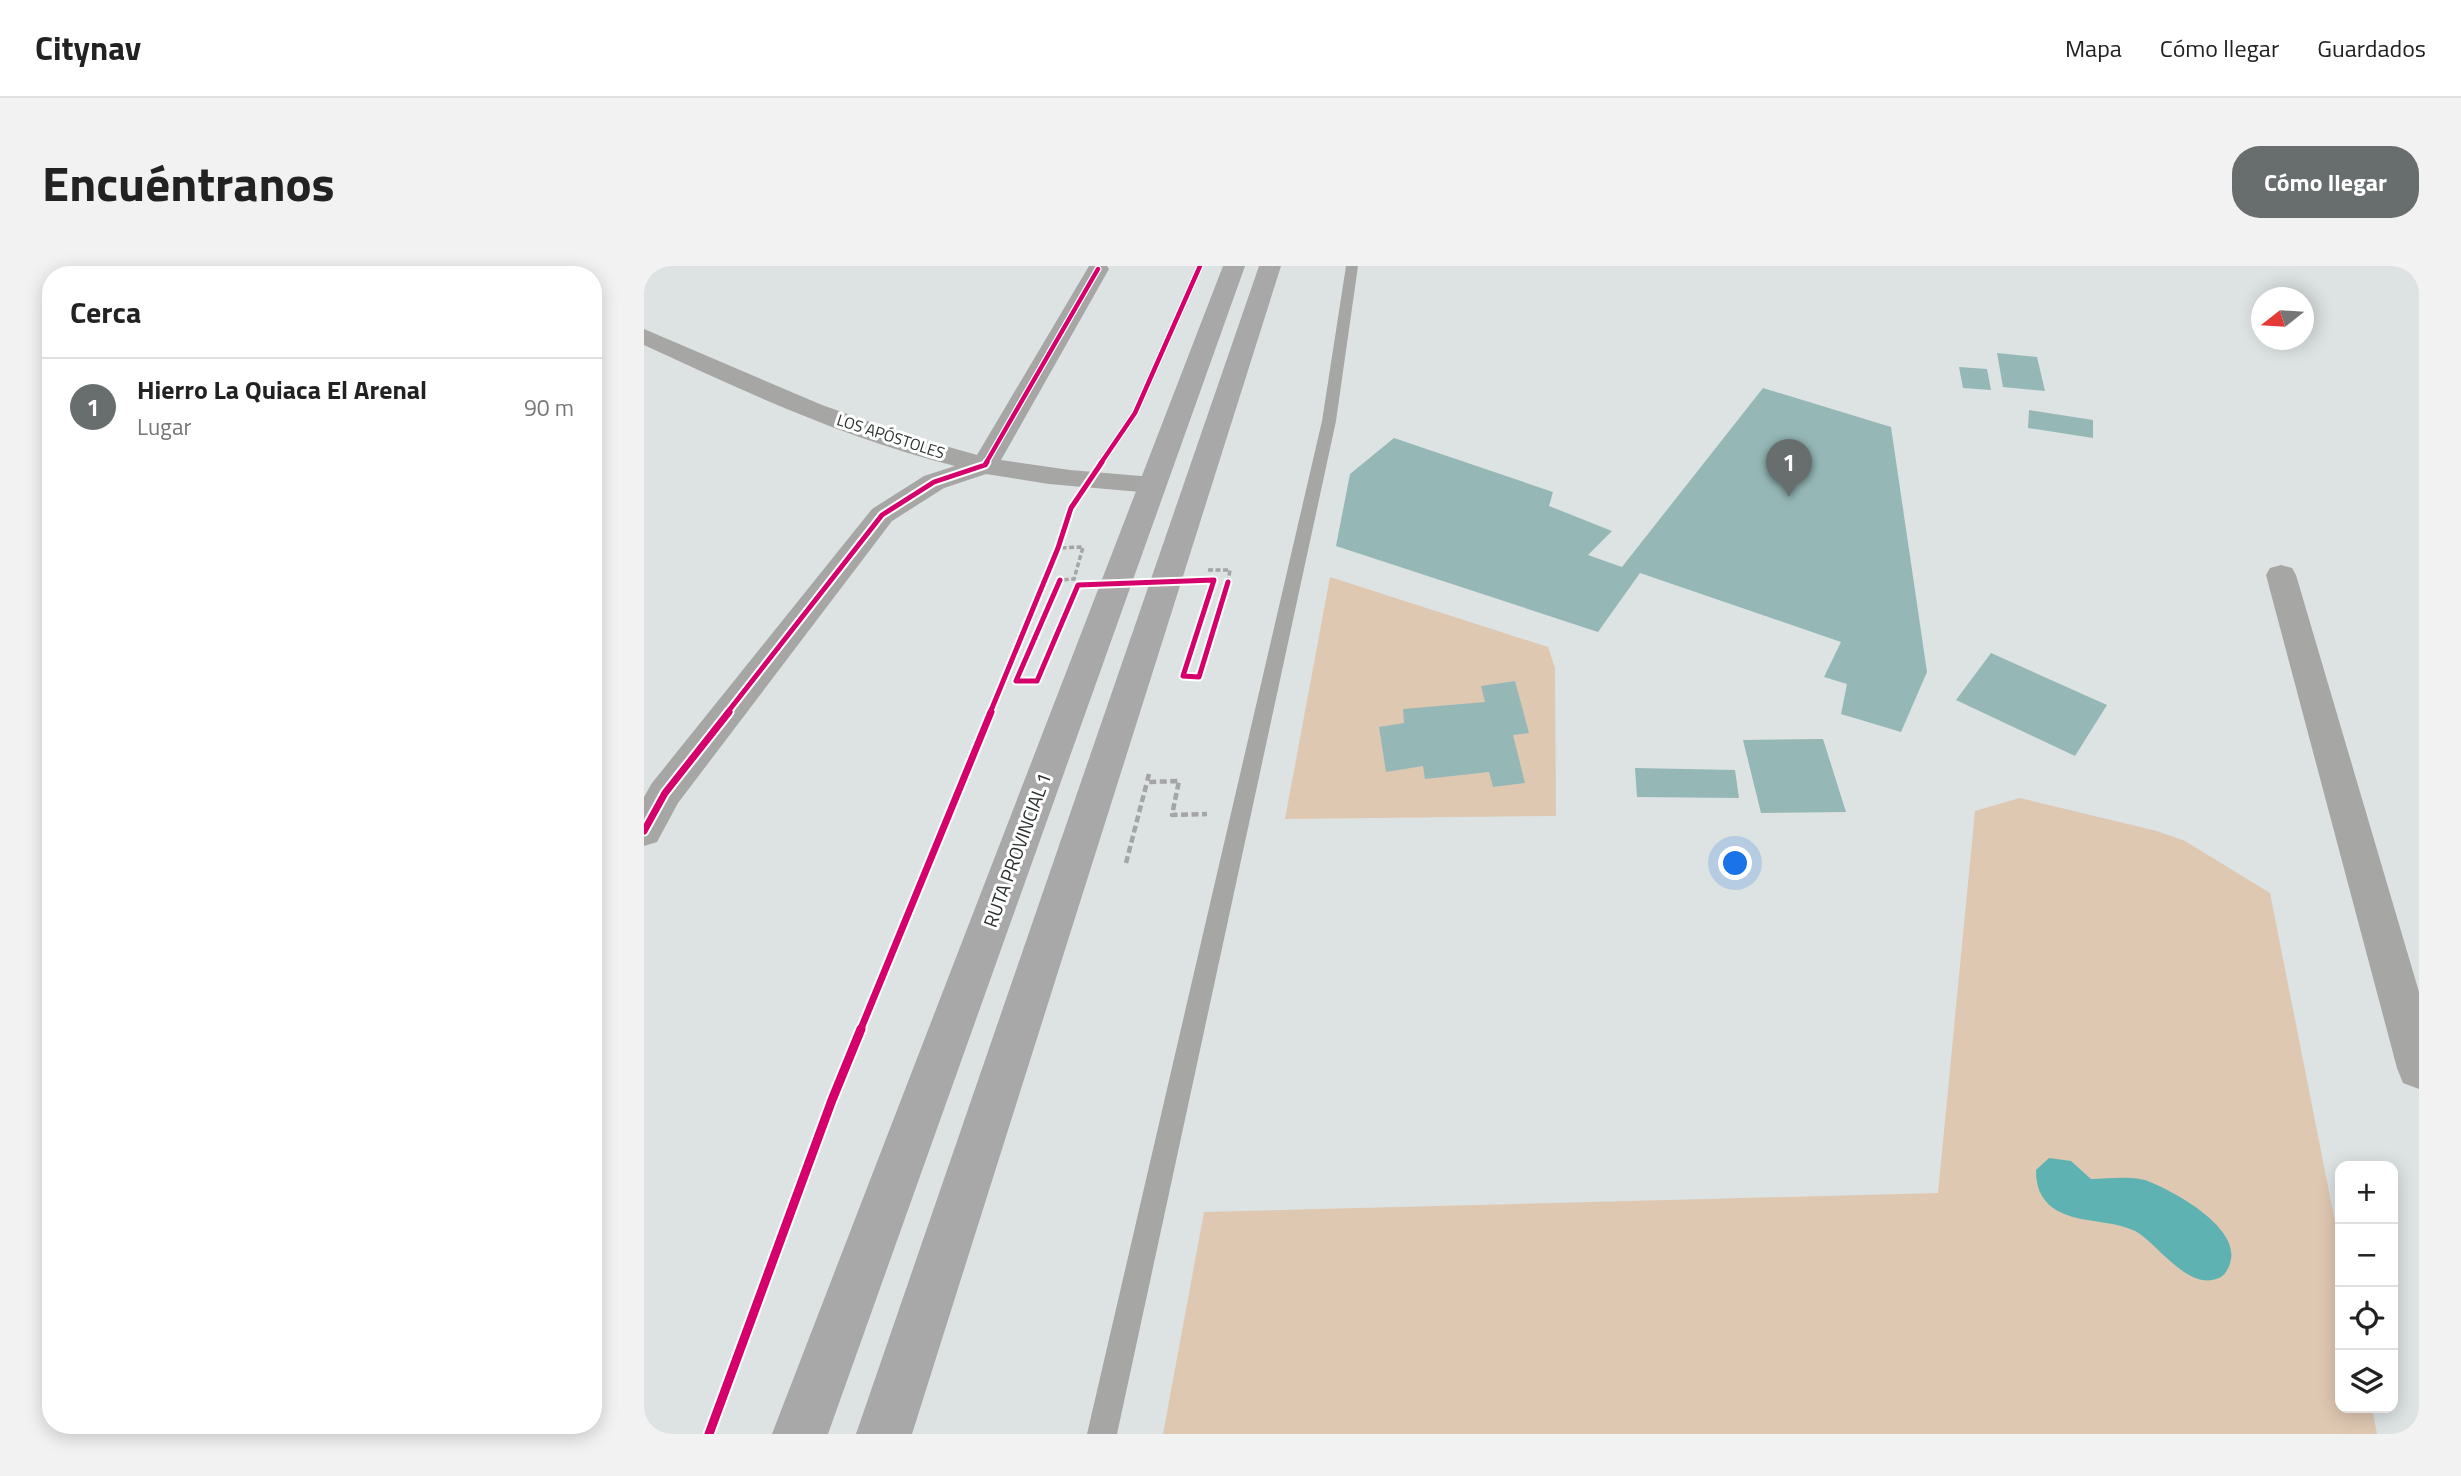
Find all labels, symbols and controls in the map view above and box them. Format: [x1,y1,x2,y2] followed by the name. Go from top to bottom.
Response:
[35,23,141,73] text: Citynav
[2065,30,2122,66] text: Mapa
[2160,30,2279,66] text: Cómo llegar
[2317,30,2426,66] text: Guardados
[42,145,335,220] text: Encuéntranos
[2232,146,2419,218] button: Cómo llegar
[2251,287,2314,350] north arrow
[70,289,141,335] text: Cerca
[137,370,427,409] text: Hierro La Quiaca El Arenal
[87,390,99,425] text: 1
[524,390,574,425] text: 90 m
[834,407,948,465] street label: LOS APÓSTOLES
[137,409,191,444] text: Lugar
[1766,439,1812,497] pin: 1
[975,768,1058,931] street label: RUTA PROVINCIAL 1
[1718,846,1752,880] your location
[2335,1161,2398,1413] map controls
[2335,1161,2398,1224] button: +
[2335,1224,2398,1287] button: −
[2335,1287,2398,1350] button: locate
[2335,1350,2398,1413] button: layers

